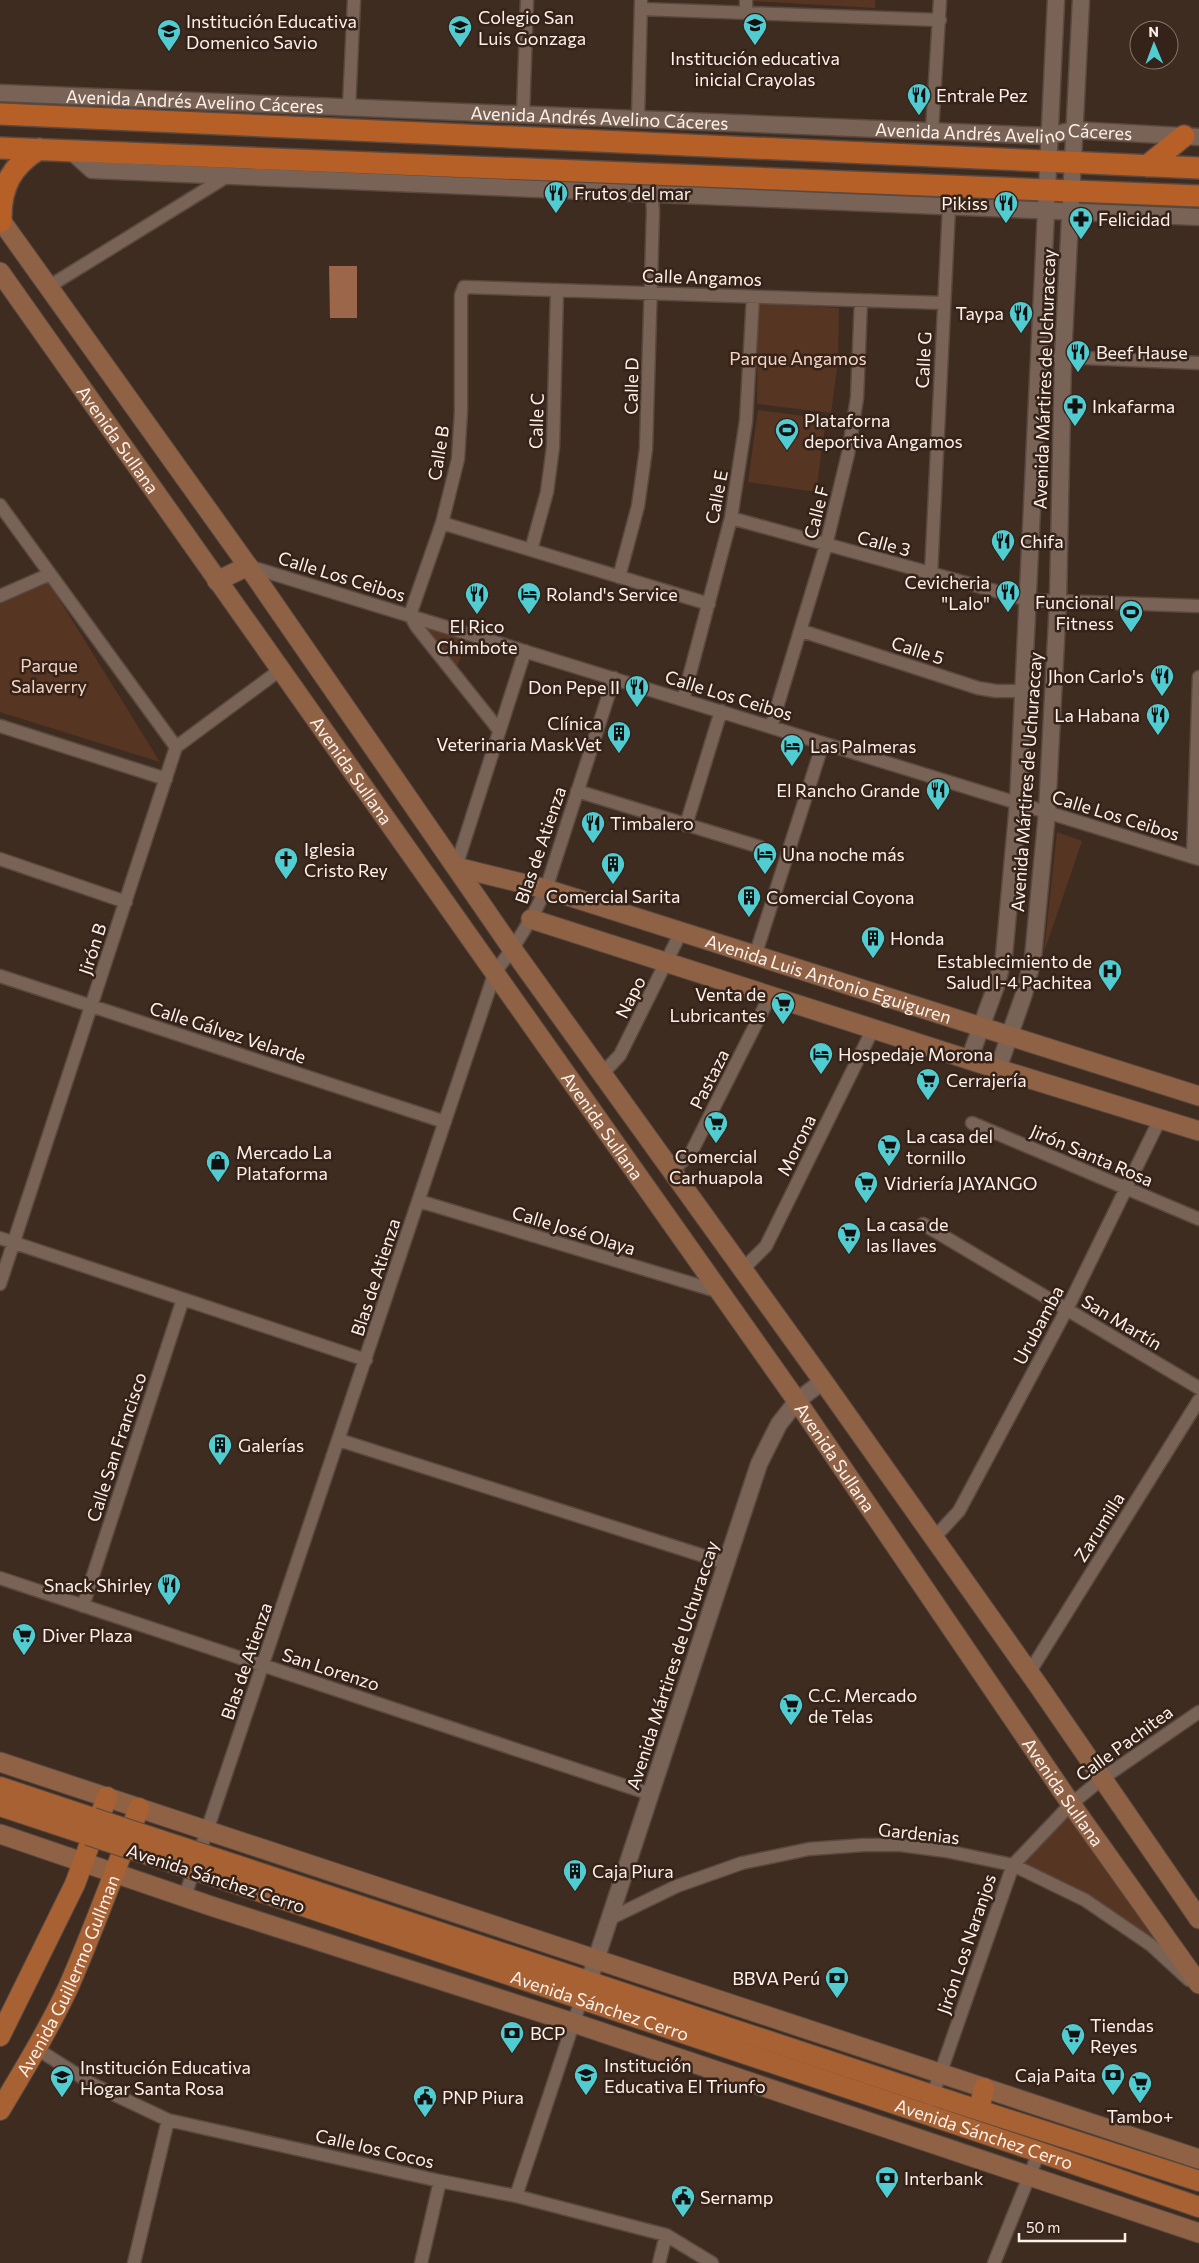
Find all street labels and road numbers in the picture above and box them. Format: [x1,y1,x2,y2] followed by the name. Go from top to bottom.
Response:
[65,85,324,117] street label: Avenida Andrés Avelino Cáceres
[470,101,729,134] street label: Avenida Andrés Avelino Cáceres
[875,118,1133,148] street label: Avenida Andrés Avelino Cáceres
[1028,248,1060,510] street label: Avenida Mártires de Uchuraccay
[642,264,762,290] street label: Calle Angamos
[911,331,935,389] street label: Calle G
[620,357,642,415] street label: Calle D
[73,381,164,498] street label: Avenida Sullana
[524,393,548,449] street label: Calle C
[423,424,453,482] street label: Calle B
[700,468,732,526] street label: Calle E
[799,483,833,541] street label: Calle F
[855,525,913,561] street label: Calle 3
[276,546,408,606] street label: Calle Los Ceibos
[889,631,947,669] street label: Calle 5
[1006,651,1046,913] street label: Avenida Mártires de Uchuraccay
[663,665,795,725] street label: Calle Los Ceibos
[306,712,398,829] street label: Avenida Sullana
[510,784,570,906] street label: Blas de Atienza
[1050,785,1182,845] street label: Calle Los Ceibos
[73,920,111,978] street label: Jirón B
[703,929,954,1028] street label: Avenida Luis Antonio Eguiguren
[610,972,650,1022] street label: Napo
[147,996,309,1068] street label: Calle Gálvez Velarde
[685,1045,733,1113] street label: Pastaza
[557,1067,648,1184] street label: Avenida Sullana
[772,1111,820,1179] street label: Morona
[1027,1119,1157,1191] street label: Jirón Santa Rosa
[510,1201,638,1259] street label: Calle José Olaya
[346,1215,404,1339] street label: Blas de Atienza
[1008,1282,1068,1368] street label: Urubamba
[1078,1289,1166,1355] street label: San Martín
[81,1370,151,1524] street label: Calle San Francisco
[790,1398,880,1516] street label: Avenida Sullana
[1069,1488,1129,1566] street label: Zarumilla
[621,1538,723,1792] street label: Avenida Mártires de Uchuraccay
[216,1600,276,1722] street label: Blas de Atienza
[279,1643,383,1695] street label: San Lorenzo
[1071,1700,1177,1786] street label: Calle Pachitea
[1018,1733,1109,1851] street label: Avenida Sullana
[877,1818,961,1848] street label: Gardenias
[124,1839,308,1917] street label: Avenida Sánchez Cerro
[932,1871,1000,2017] street label: Jirón Los Naranjos
[12,1872,124,2080] street label: Avenida Guillermo Gullman
[508,1965,692,2045] street label: Avenida Sánchez Cerro
[892,2094,1076,2174] street label: Avenida Sánchez Cerro
[313,2124,437,2172] street label: Calle los Cocos

